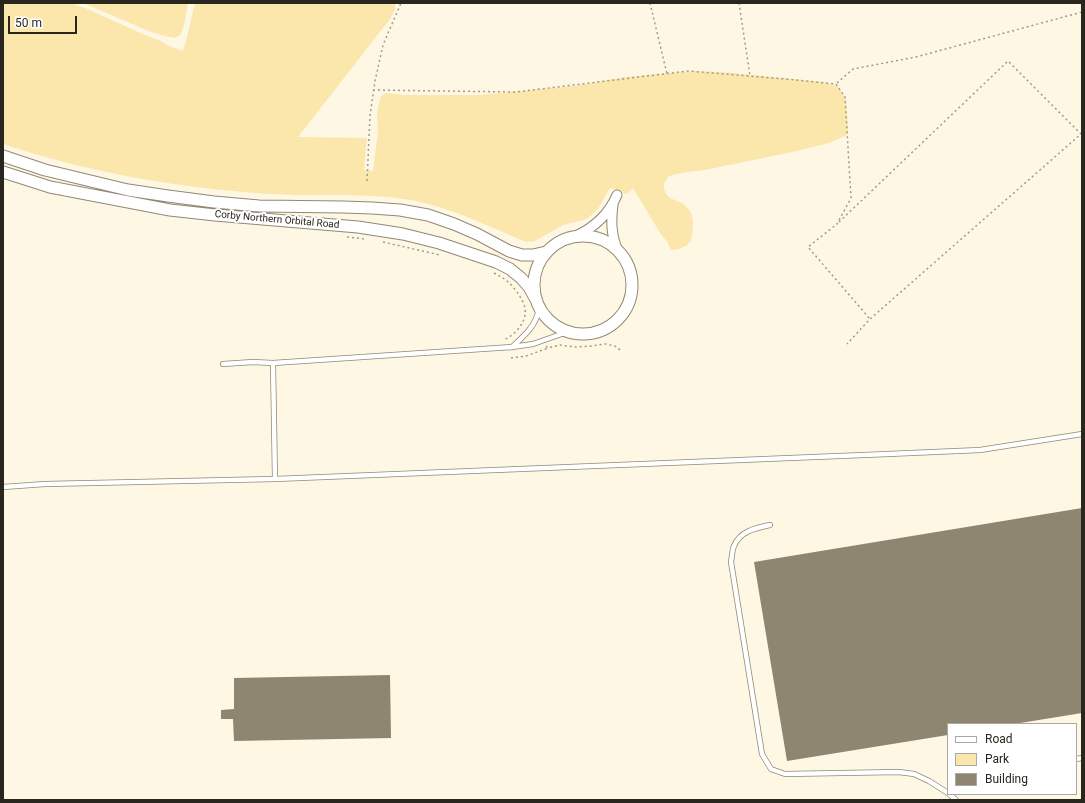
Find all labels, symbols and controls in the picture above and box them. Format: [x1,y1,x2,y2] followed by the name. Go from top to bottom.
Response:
[10,8,79,34] scale bar
[15,16,42,30] text: 50 m
[214,209,340,231] street label: Corby Northern Orbital Road
[947,723,1077,795] legend
[985,732,1013,746] text: Road
[985,752,1009,766] text: Park
[985,772,1028,786] text: Building

